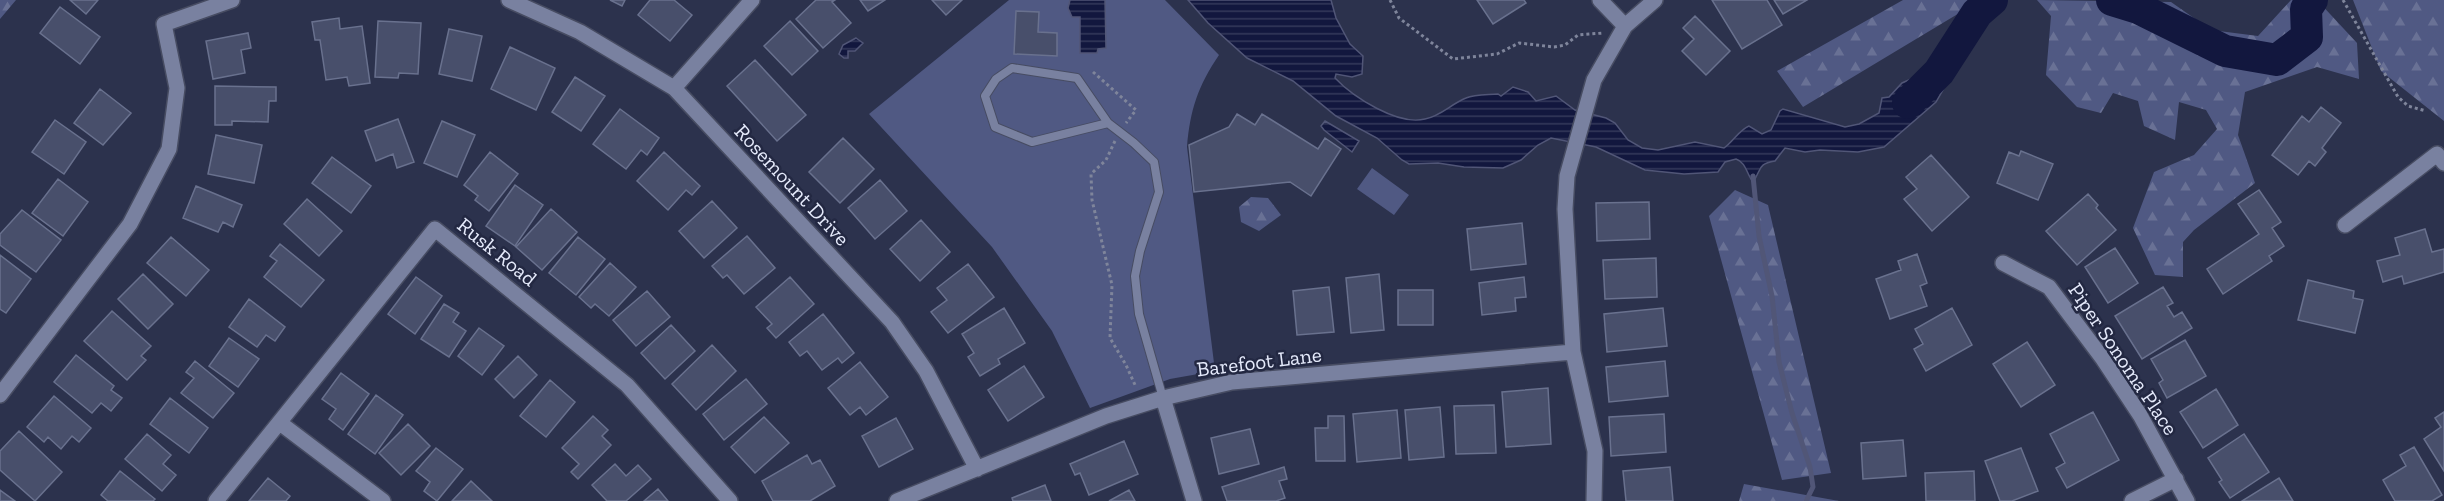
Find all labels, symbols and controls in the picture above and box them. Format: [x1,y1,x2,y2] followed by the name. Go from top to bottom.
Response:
[730,119,855,251] street label: Rosemount Drive
[453,212,542,291] street label: Rusk Road
[2063,278,2184,440] street label: Piper Sonoma Place
[1195,341,1323,382] street label: Barefoot Lane

